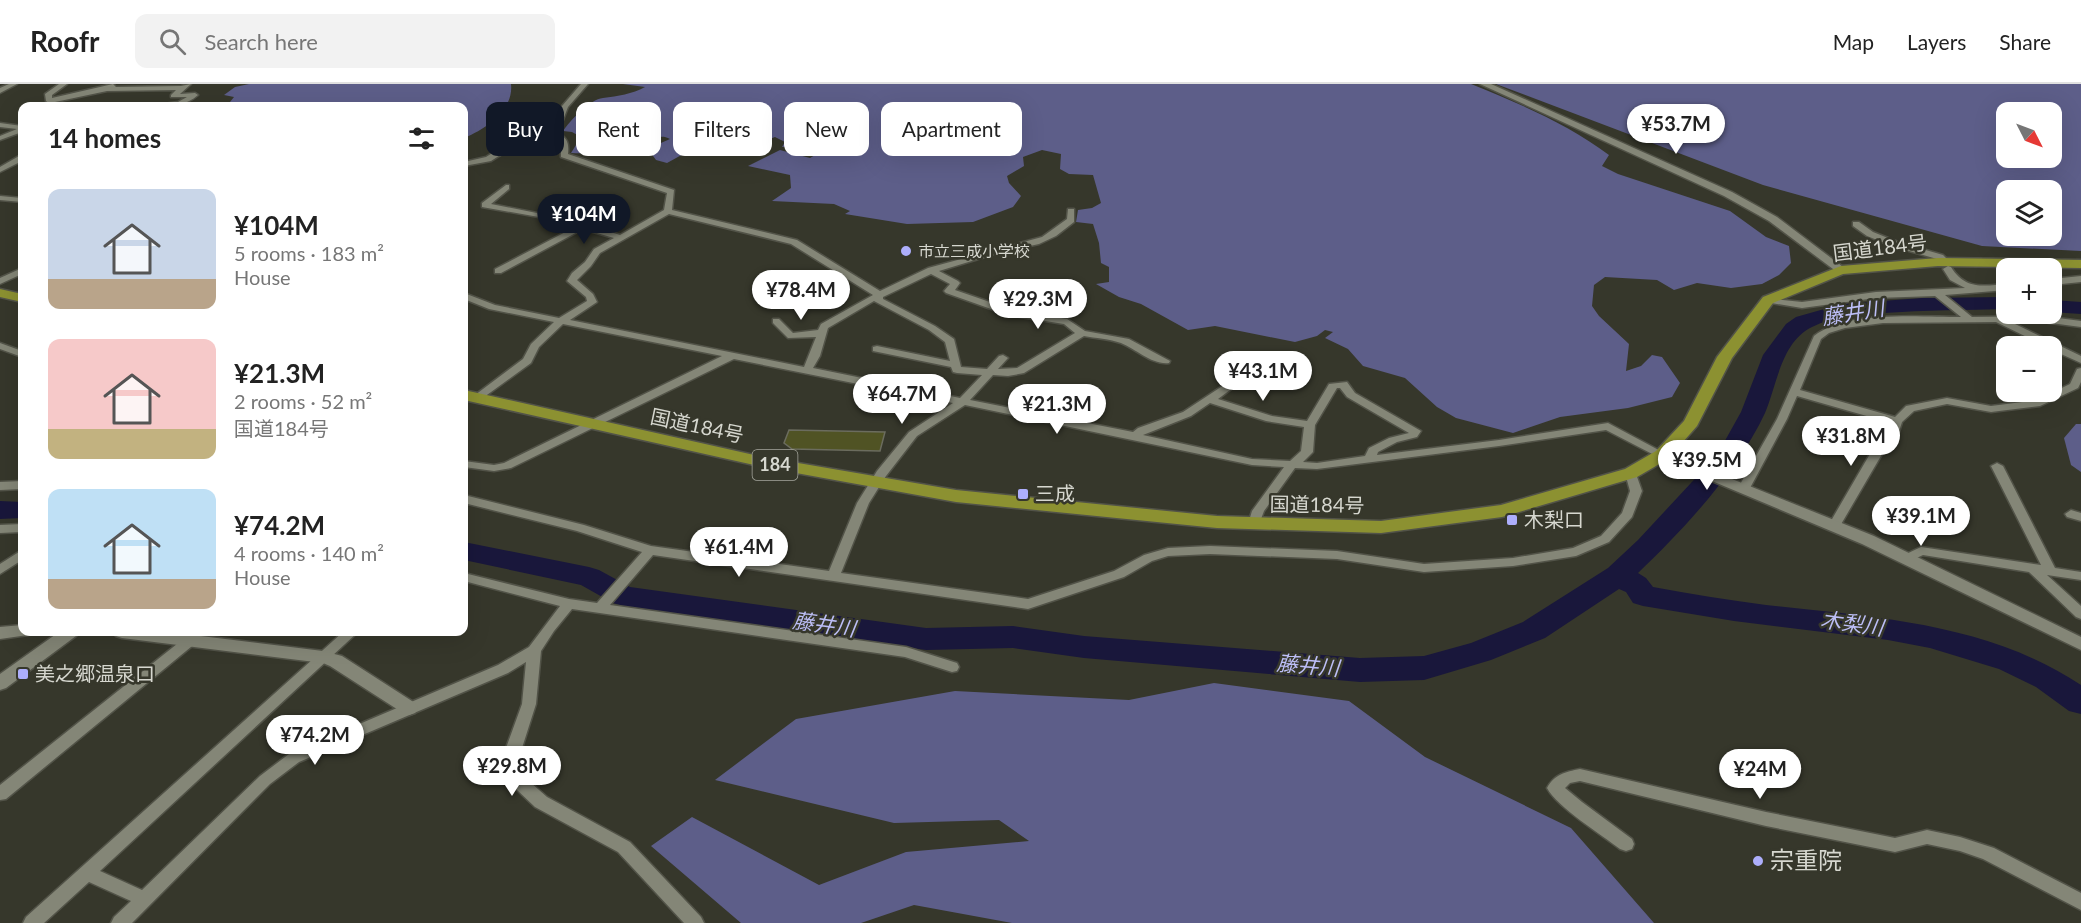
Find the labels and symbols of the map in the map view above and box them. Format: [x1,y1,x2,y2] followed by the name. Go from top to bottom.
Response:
[1996,102,2062,168] north arrow
[1627,104,1725,155] pin: ¥53.7M
[542,194,626,245] pin: ¥104M
[1831,229,1928,265] street label: 国道184号
[918,241,1030,260] place label: 市立三成小学校
[899,244,913,258] marker: 市立三成小学校
[752,270,850,321] pin: ¥78.4M
[989,279,1087,330] pin: ¥29.3M
[1820,294,1888,329] water label: 藤井川
[1214,351,1312,402] pin: ¥43.1M
[853,374,951,425] pin: ¥64.7M
[1008,384,1106,435] pin: ¥21.3M
[648,403,746,447] street label: 国道184号
[1802,416,1900,467] pin: ¥31.8M
[1658,440,1756,491] pin: ¥39.5M
[752,450,798,480] road number: 184
[1035,481,1075,505] place label: 三成
[1016,487,1030,501] marker: 三成
[1269,491,1365,517] street label: 国道184号
[1872,496,1970,547] pin: ¥39.1M
[1524,507,1584,531] place label: 木梨口
[1505,513,1519,527] marker: 木梨口
[690,527,788,578] pin: ¥61.4M
[1819,606,1887,640] water label: 木梨川
[791,607,859,641] water label: 藤井川
[1276,649,1343,680] water label: 藤井川
[35,661,155,685] place label: 美之郷温泉口
[16,667,30,681] marker: 美之郷温泉口
[266,715,364,766] pin: ¥74.2M
[463,746,561,797] pin: ¥29.8M
[1724,749,1796,800] pin: ¥24M
[1770,845,1842,874] place label: 宗重院
[1751,854,1765,868] marker: 宗重院

